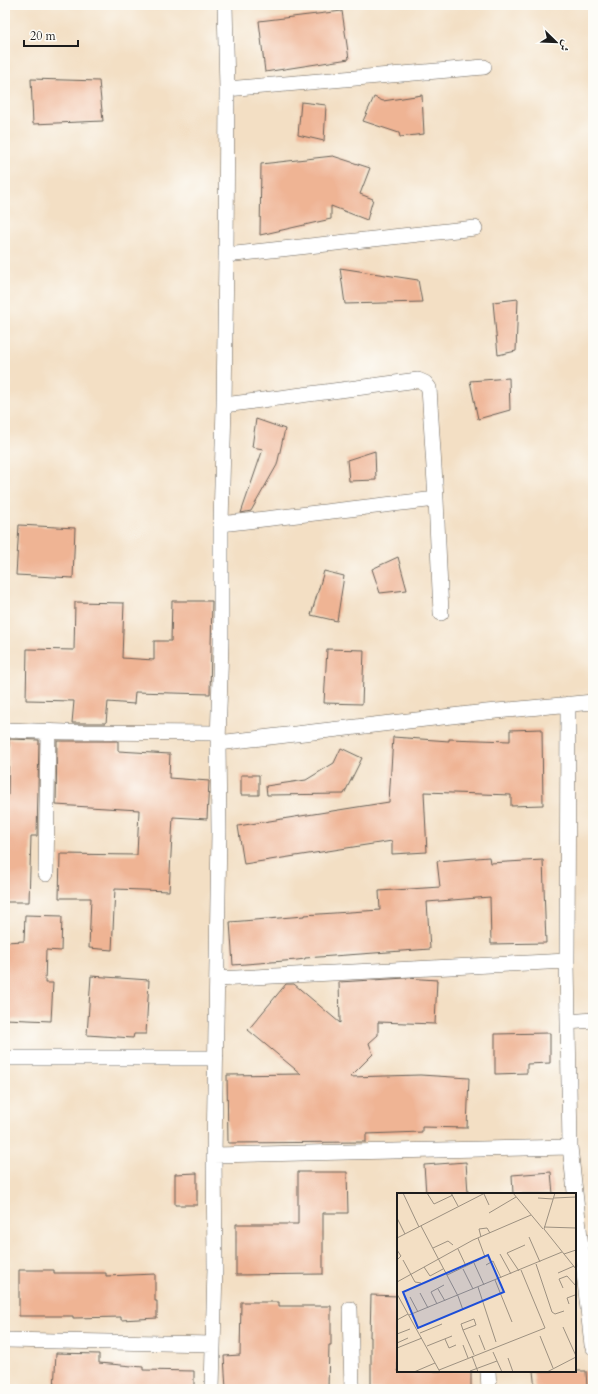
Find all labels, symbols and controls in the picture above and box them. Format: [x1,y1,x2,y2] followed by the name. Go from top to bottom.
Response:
[24,22,78,48] scale bar
[536,22,576,62] north arrow
[30,28,57,44] text: 20 m
[556,38,574,54] text: ش
[397,1193,576,1372] inset map

